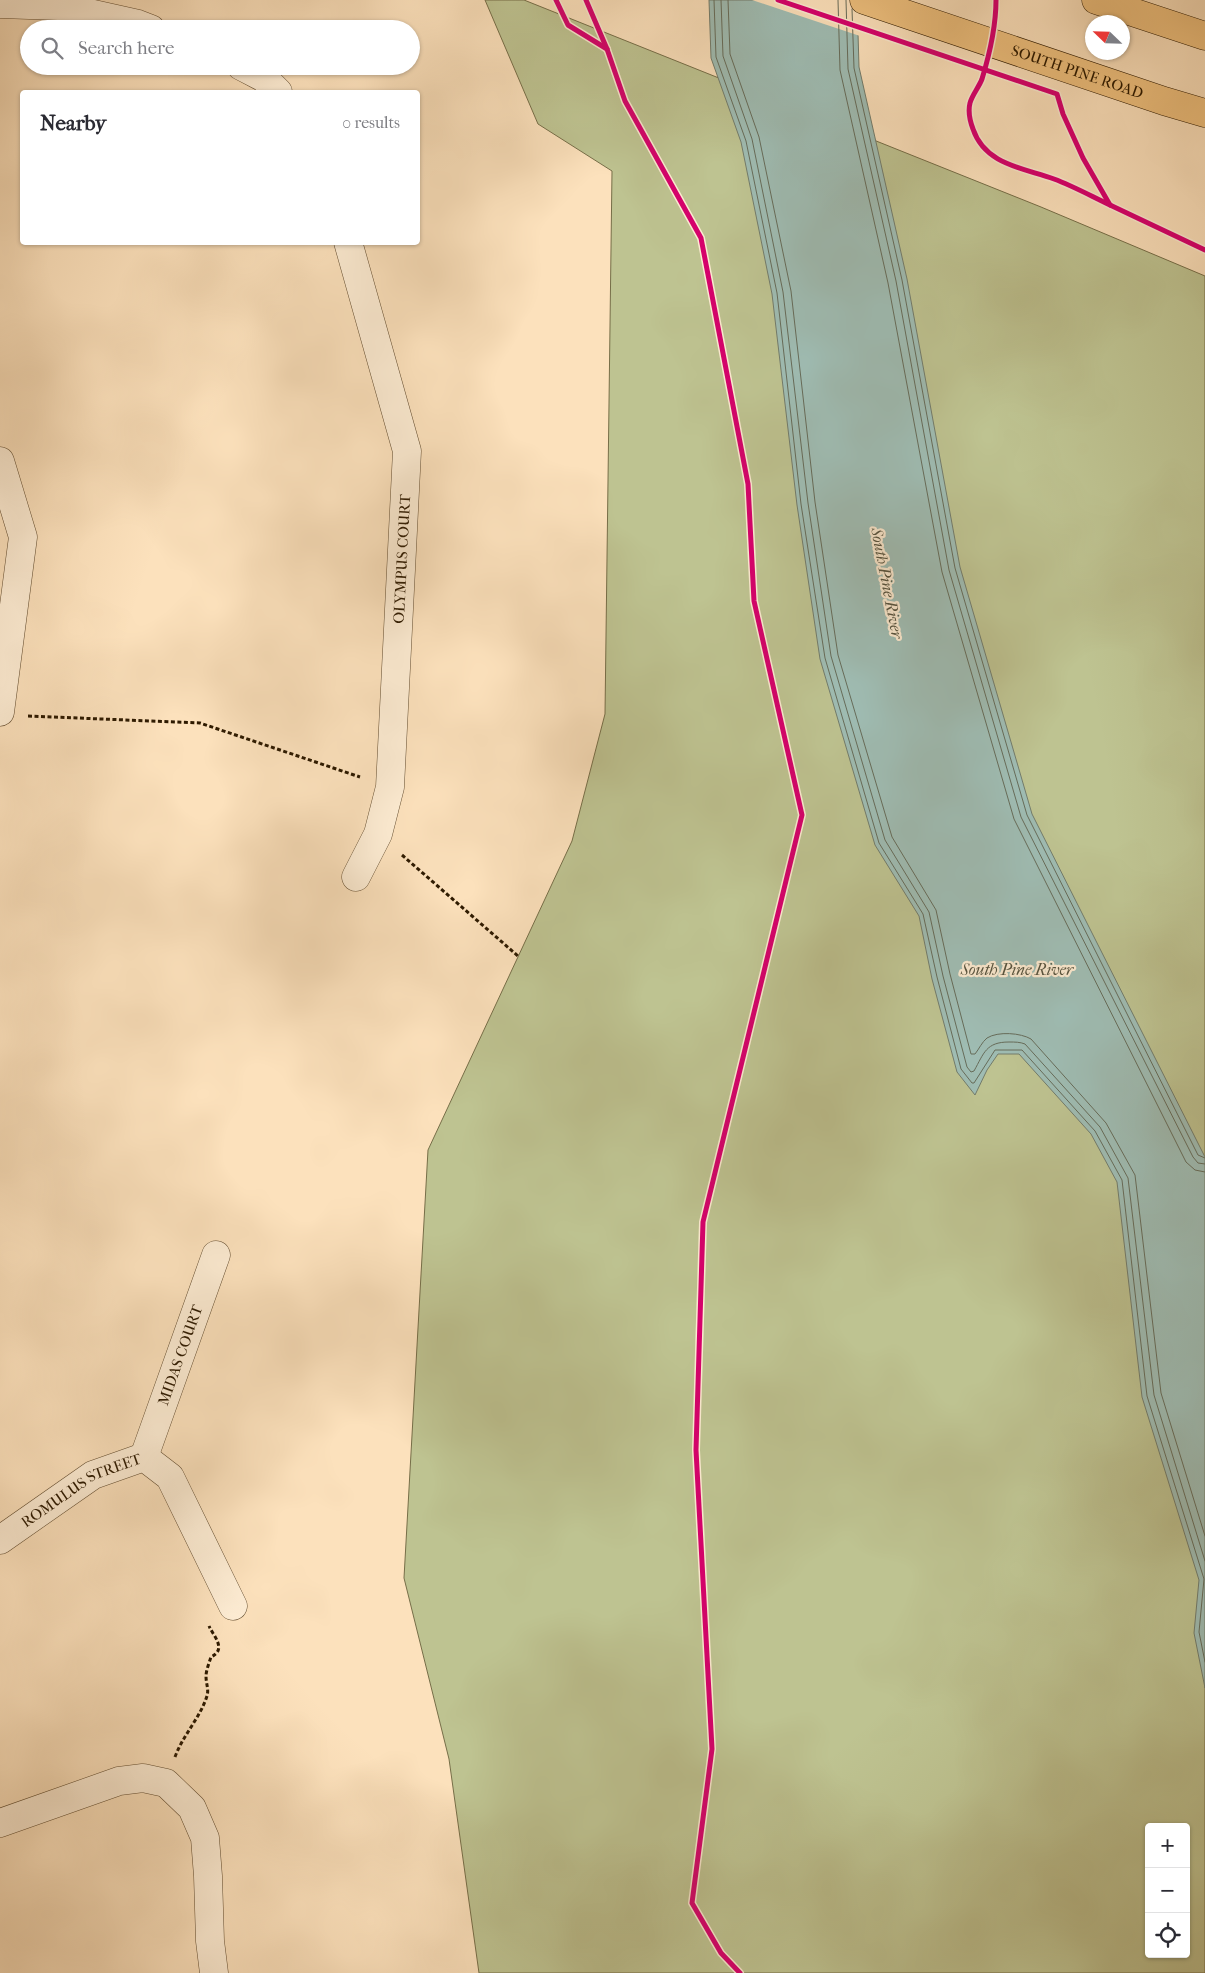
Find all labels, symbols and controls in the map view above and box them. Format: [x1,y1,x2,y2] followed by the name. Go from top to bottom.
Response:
[1085,15,1130,60] north arrow
[20,20,420,75] search box
[38,34,66,62] icon: search
[78,37,174,59] text: Search here
[1009,41,1146,102] street label: SOUTH PINE ROAD
[40,111,106,135] text: Nearby
[342,113,400,132] text: 0 results
[390,493,414,624] street label: OLYMPUS COURT
[867,525,907,642] water label: South Pine River
[960,960,1075,979] water label: South Pine River
[154,1302,207,1408] street label: MIDAS COURT
[18,1449,145,1531] street label: ROMULUS STREET
[1145,1823,1190,1958] map controls
[1145,1823,1190,1868] button: +
[1145,1868,1190,1913] button: −
[1145,1913,1190,1958] button: locate

